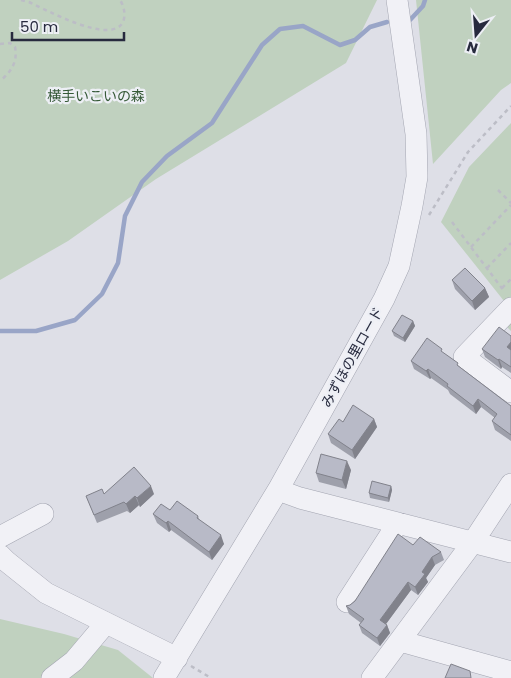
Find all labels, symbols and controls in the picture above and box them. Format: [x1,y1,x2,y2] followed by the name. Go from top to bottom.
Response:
[12,10,125,42] scale bar
[451,10,501,60] north arrow
[20,16,58,37] text: 50 m
[464,36,480,59] text: N
[47,86,145,106] park label: 横手いこいの森
[316,303,388,411] street label: みずほの里ロード

